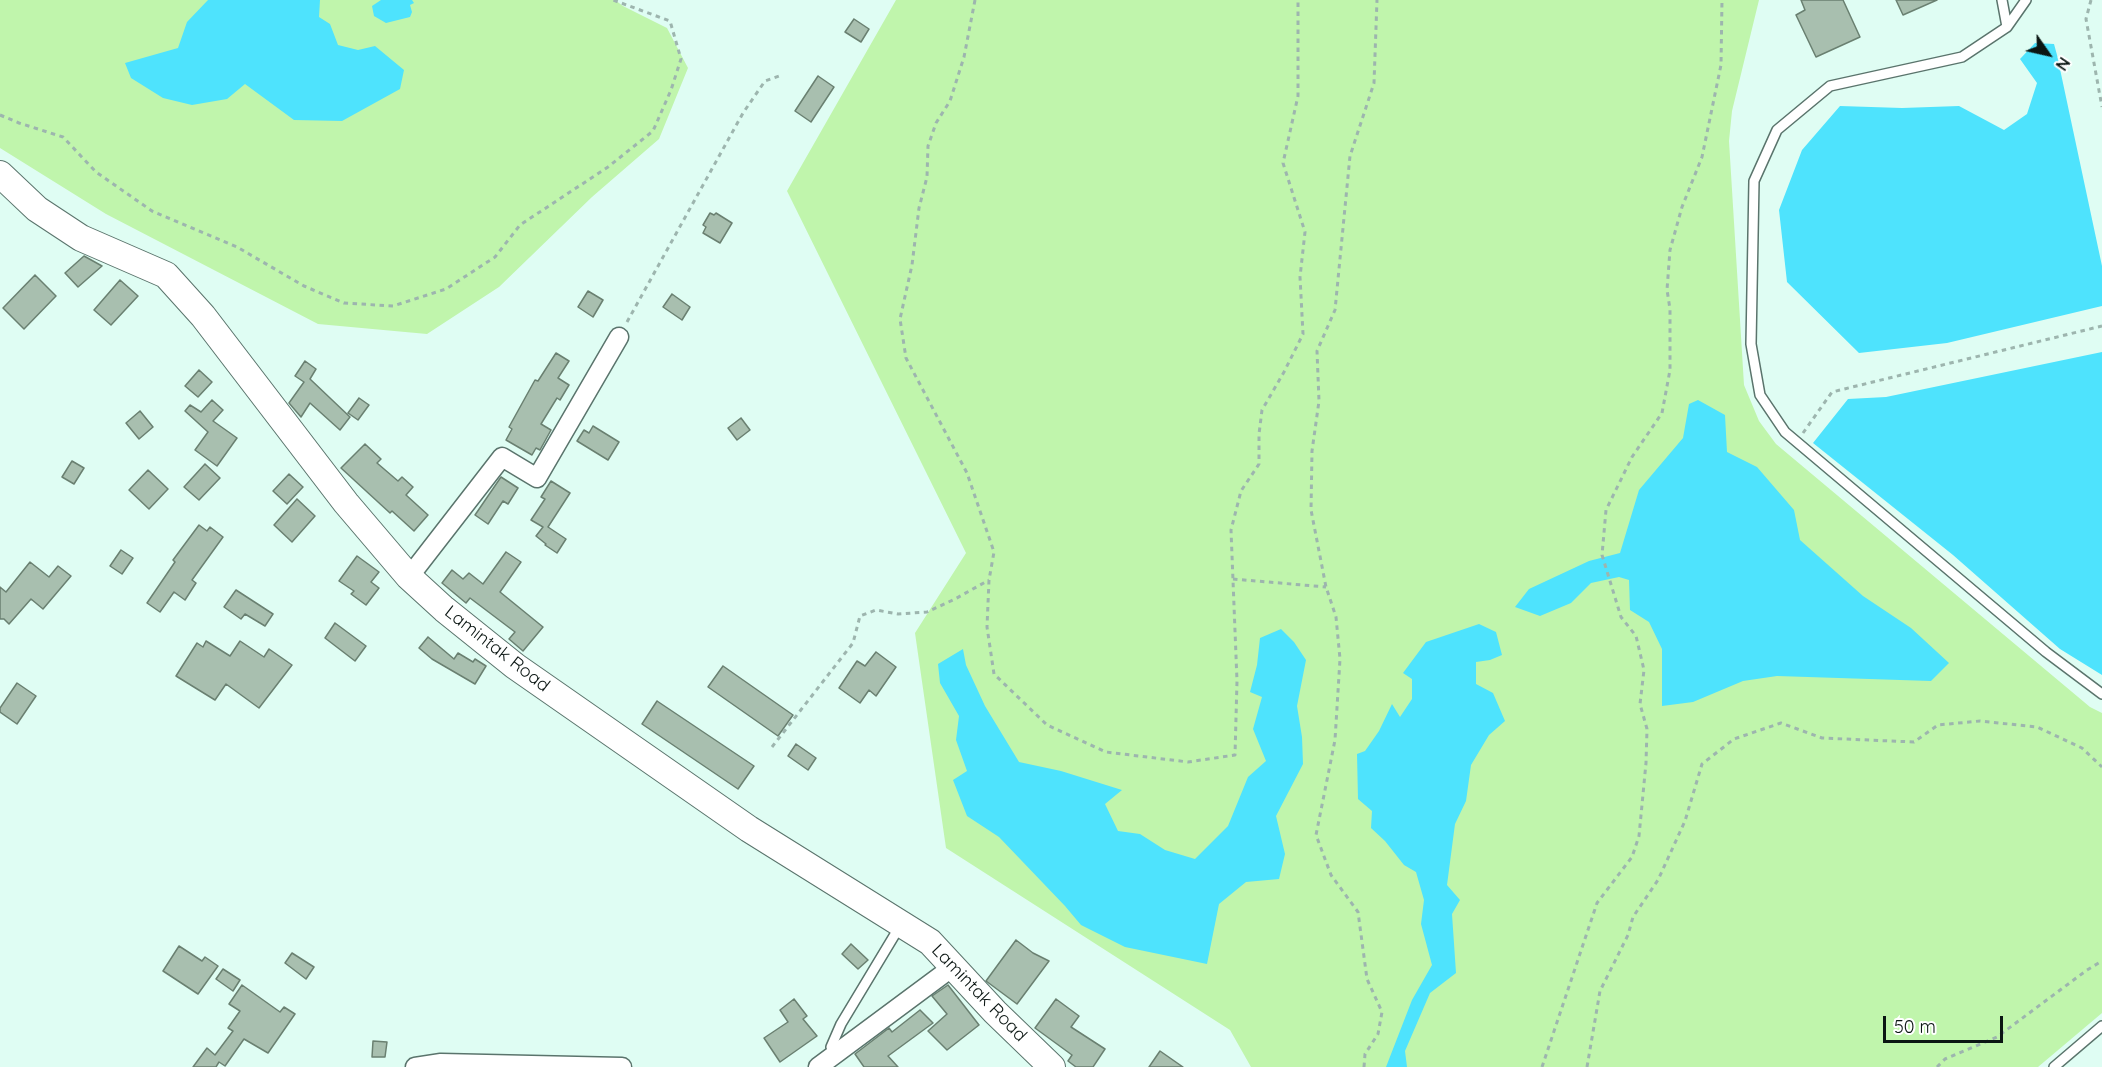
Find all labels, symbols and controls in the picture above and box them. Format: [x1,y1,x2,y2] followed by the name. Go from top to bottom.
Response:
[2018,24,2078,84] north arrow
[2051,54,2075,75] text: N
[440,601,554,697] street label: Lamintak Road
[927,940,1031,1046] street label: Lamintak Road
[1886,1004,2006,1042] scale bar
[1894,1015,1936,1038] text: 50 m

